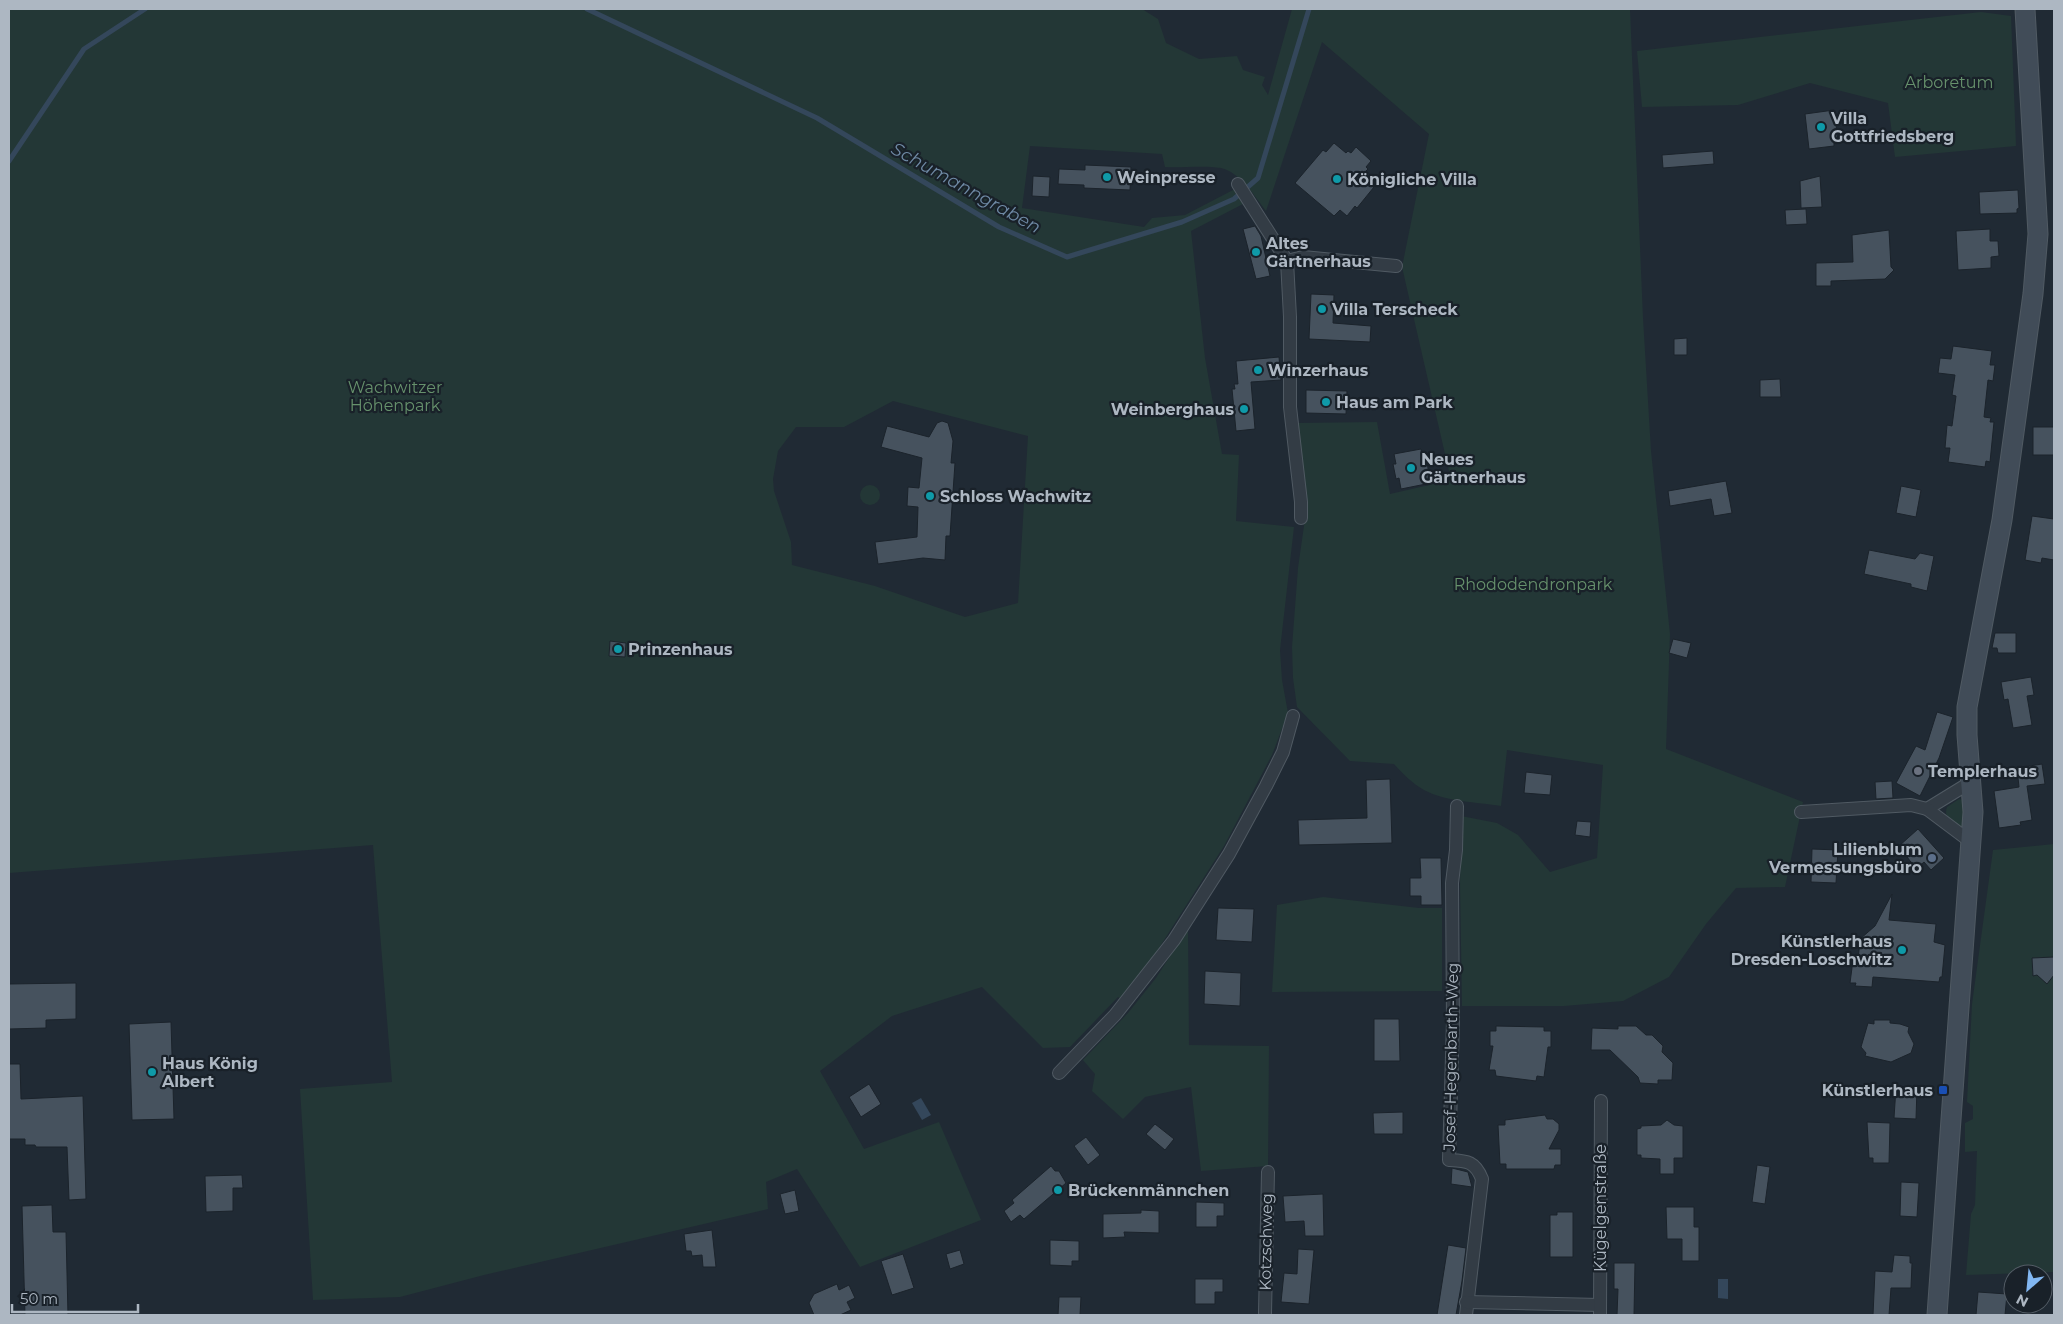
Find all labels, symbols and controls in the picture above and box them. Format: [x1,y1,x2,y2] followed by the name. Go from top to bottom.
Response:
[1905,73,1993,92] park label: Arboretum
[1830,109,1954,146] place label: Villa Gottfriedsberg
[1815,121,1827,133] marker: Villa Gottfriedsberg
[887,138,1045,238] water label: Schumanngraben
[1117,168,1216,187] place label: Weinpresse
[1347,170,1477,189] place label: Königliche Villa
[1101,171,1113,183] marker: Weinpresse
[1331,173,1343,185] marker: Königliche Villa
[1265,234,1371,271] place label: Altes Gärtnerhaus
[1250,246,1262,258] marker: Altes Gärtnerhaus
[1331,300,1458,319] place label: Villa Terscheck
[1316,303,1328,315] marker: Villa Terscheck
[1268,361,1369,380] place label: Winzerhaus
[1252,364,1264,376] marker: Winzerhaus
[348,378,442,415] park label: Wachwitzer Höhenpark
[1336,393,1453,412] place label: Haus am Park
[1320,396,1332,408] marker: Haus am Park
[1111,400,1234,419] place label: Weinberghaus
[1238,403,1250,415] marker: Weinberghaus
[1421,450,1526,487] place label: Neues Gärtnerhaus
[1405,462,1417,474] marker: Neues Gärtnerhaus
[940,487,1091,506] place label: Schloss Wachwitz
[924,490,936,502] marker: Schloss Wachwitz
[1454,575,1613,594] park label: Rhododendronpark
[628,640,733,659] place label: Prinzenhaus
[612,643,624,655] marker: Prinzenhaus
[1928,762,2038,781] place label: Templerhaus
[1912,765,1924,777] marker: Templerhaus
[1768,840,1922,877] place label: Lilienblum Vermessungsbüro
[1926,852,1938,864] marker: Lilienblum Vermessungsbüro
[1731,932,1892,969] place label: Künstlerhaus Dresden-Loschwitz
[1896,944,1908,956] marker: Künstlerhaus Dresden-Loschwitz
[1440,963,1462,1152] street label: Josef-Hegenbarth-Weg
[161,1054,258,1091] place label: Haus König Albert
[146,1066,158,1078] marker: Haus König Albert
[1822,1081,1933,1100] place label: Künstlerhaus
[1937,1084,1949,1096] marker: Künstlerhaus
[1591,1144,1610,1272] street label: Kügelgenstraße
[1068,1181,1229,1200] place label: Brückenmännchen
[1052,1184,1064,1196] marker: Brückenmännchen
[1256,1193,1276,1291] street label: Kotzschweg
[2003,1264,2053,1314] north arrow
[12,1282,139,1314] scale bar
[20,1289,58,1308] text: 50 m
[2013,1290,2031,1311] text: N

